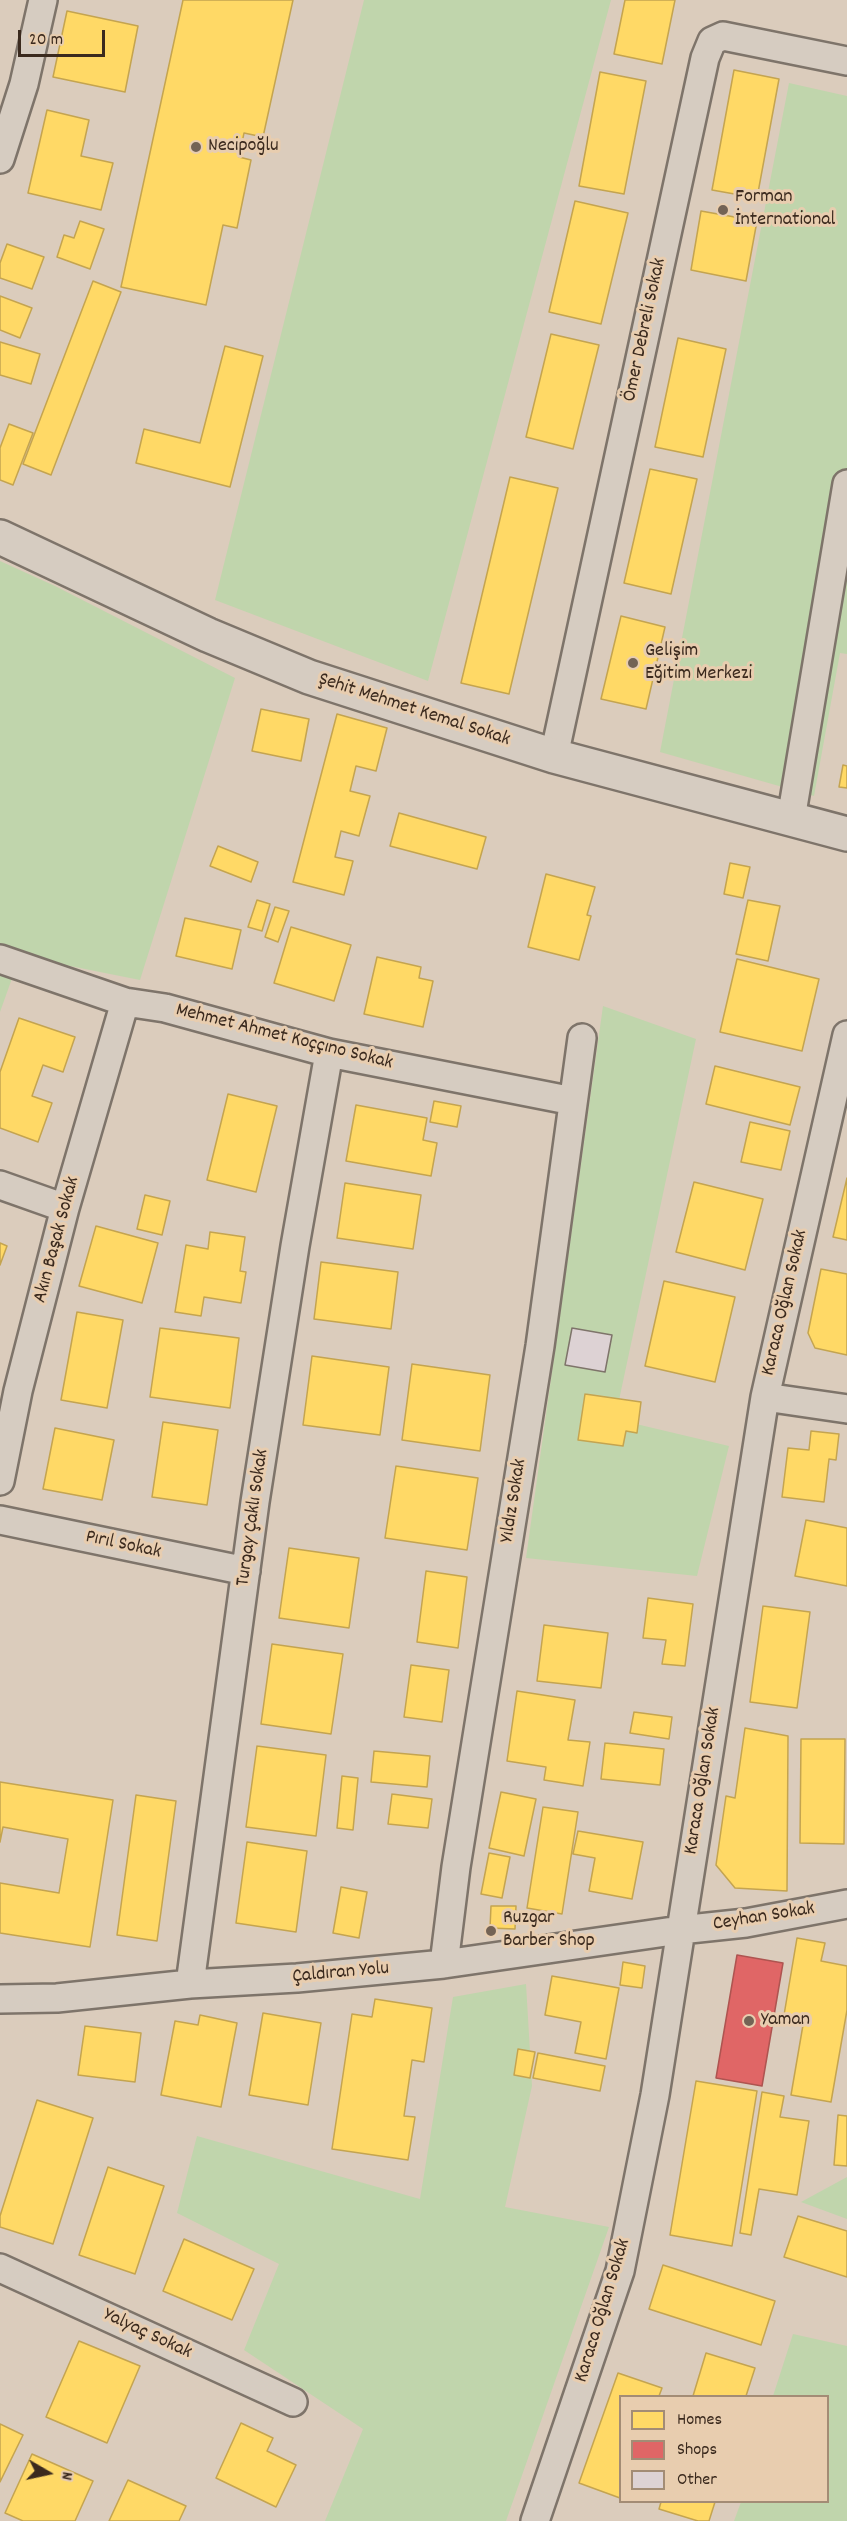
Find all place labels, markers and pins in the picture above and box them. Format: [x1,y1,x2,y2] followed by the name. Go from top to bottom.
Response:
[208,135,279,159] place label: Necipoğlu
[189,140,203,154] marker: Necipoğlu
[735,186,835,233] place label: Forman İnternational
[716,203,730,217] marker: Forman İnternational
[645,640,752,687] place label: Gelişim Eğitim Merkezi
[626,656,640,670] marker: Gelişim Eğitim Merkezi
[503,1907,595,1954] place label: Ruzgar Barber Shop
[484,1924,498,1938] marker: Ruzgar Barber Shop
[761,2009,810,2033] place label: Yaman
[742,2014,756,2028] marker: Yaman

